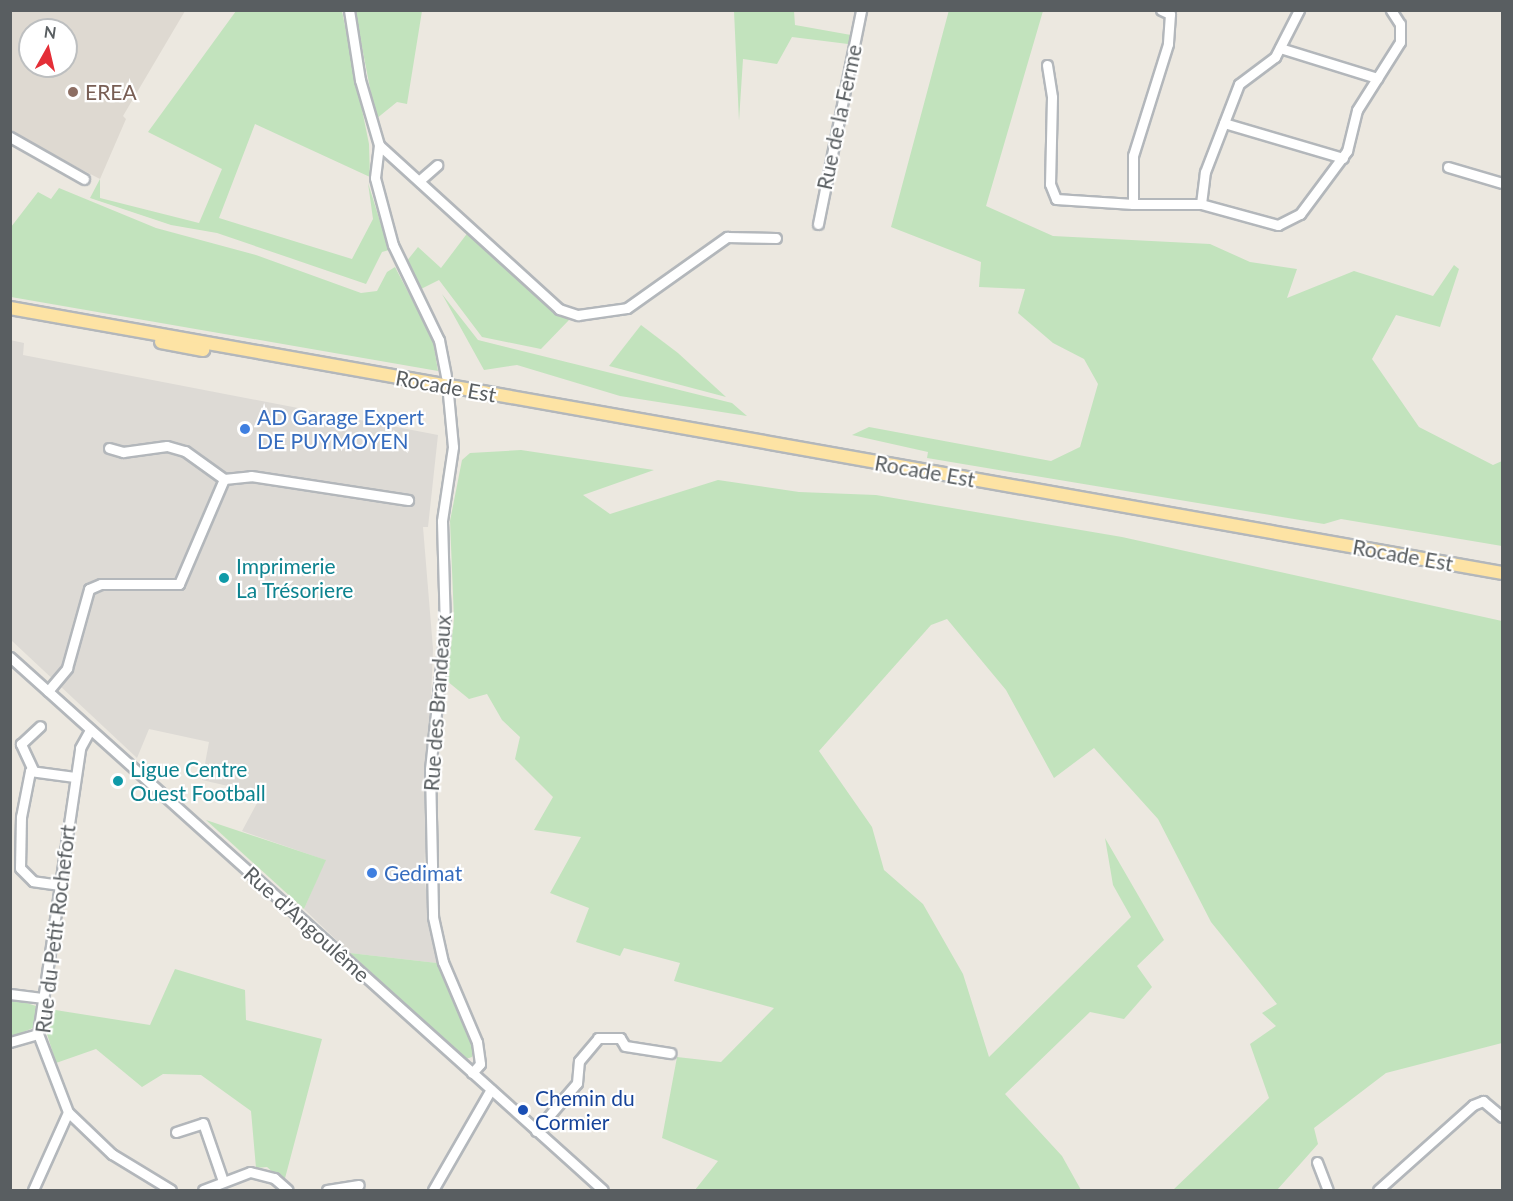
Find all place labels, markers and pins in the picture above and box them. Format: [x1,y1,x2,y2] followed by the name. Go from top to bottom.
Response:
[85,79,137,105] place label: EREA
[66,85,80,99] marker: EREA
[257,404,424,454] place label: AD Garage Expert DE PUYMOYEN
[238,422,252,436] marker: AD Garage Expert DE PUYMOYEN
[236,553,354,603] place label: Imprimerie La Trésoriere
[217,571,231,585] marker: Imprimerie La Trésoriere
[130,756,266,806] place label: Ligue Centre Ouest Football
[111,774,125,788] marker: Ligue Centre Ouest Football
[384,860,462,886] place label: Gedimat
[365,866,379,880] marker: Gedimat
[535,1085,635,1135] place label: Chemin du Cormier
[516,1103,530,1117] marker: Chemin du Cormier

